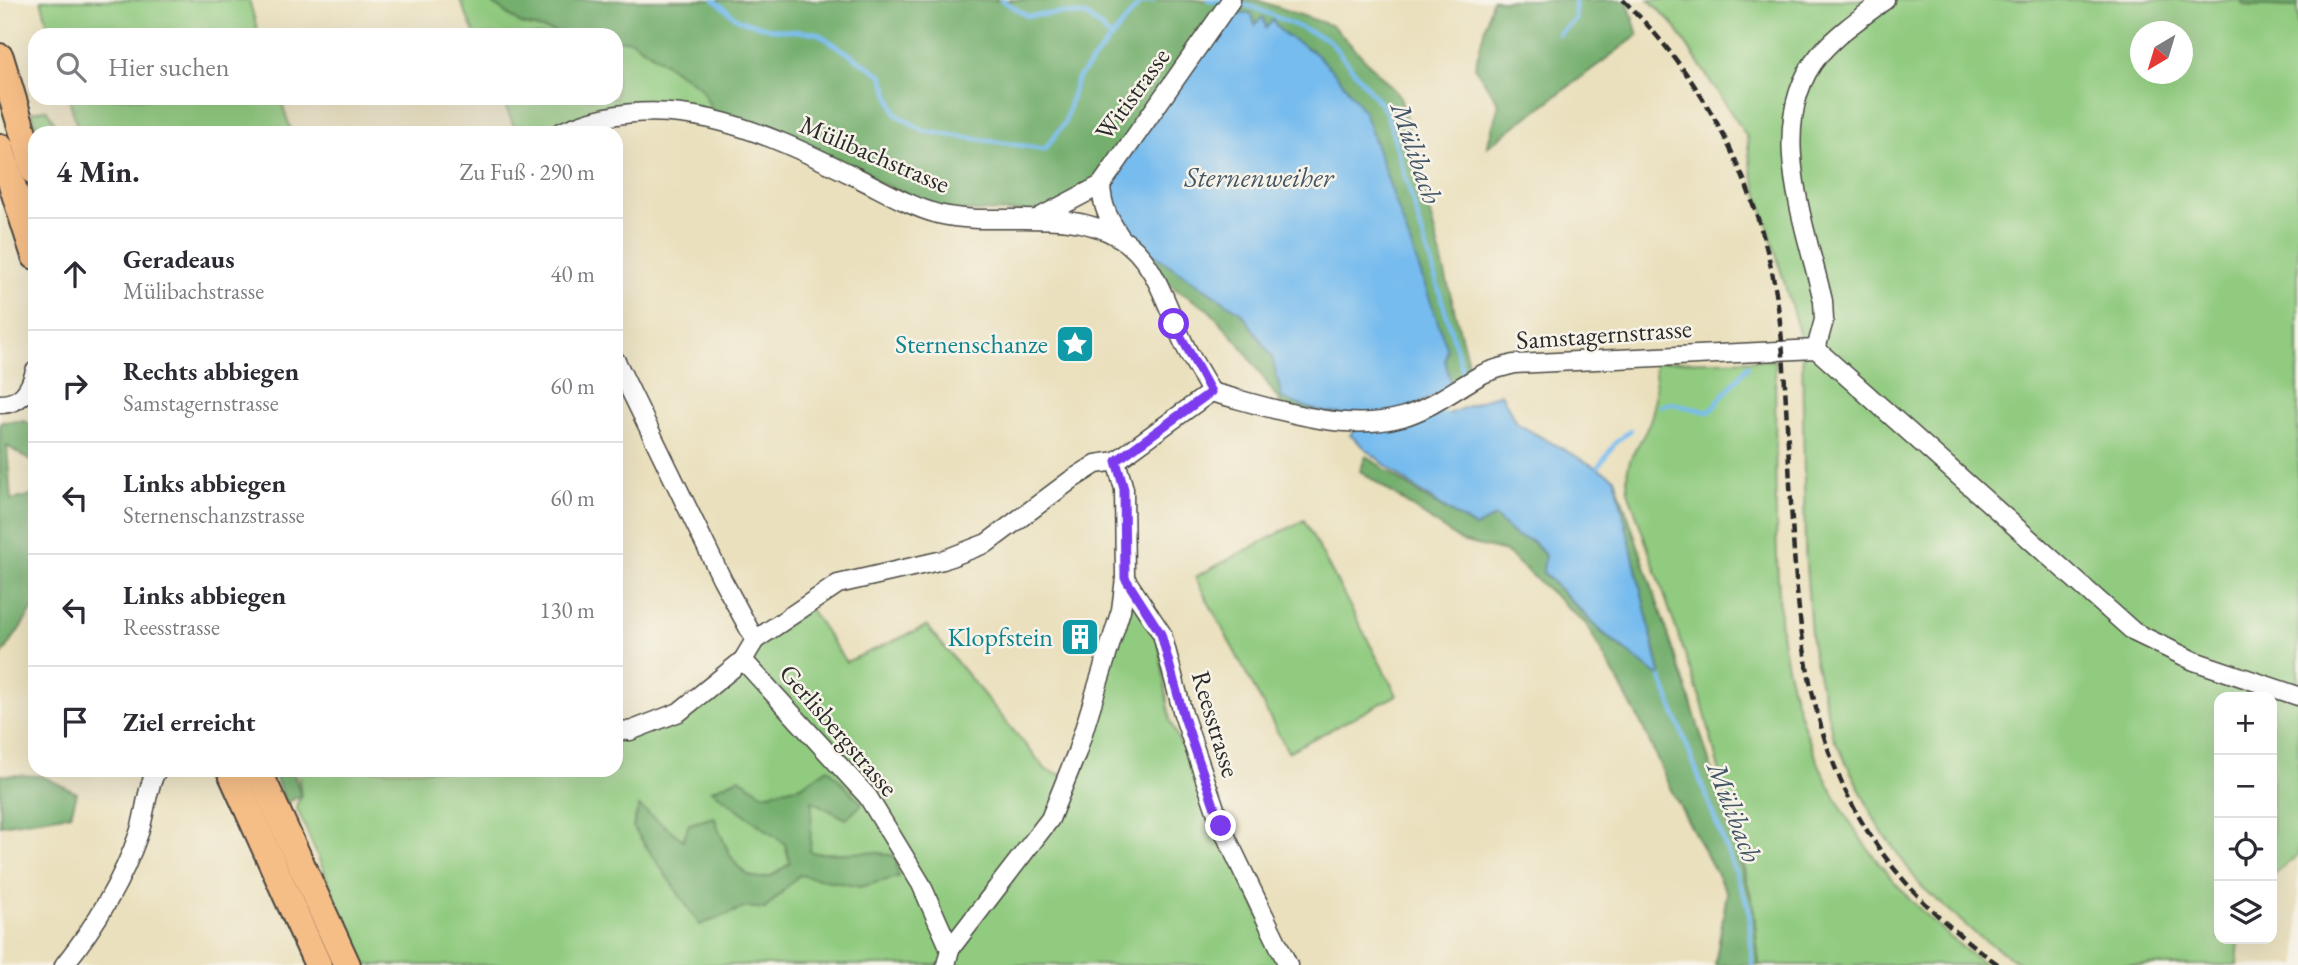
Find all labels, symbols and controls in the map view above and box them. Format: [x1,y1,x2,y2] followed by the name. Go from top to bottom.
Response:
[2130,21,2193,84] north arrow
[28,28,623,105] search box
[1087,41,1177,147] street label: Witistrasse
[52,48,90,86] icon: search
[108,50,229,84] text: Hier suchen
[1382,96,1451,209] water label: Mülibach
[795,107,955,201] street label: Mülibachstrasse
[56,152,140,191] text: 4 Min.
[460,157,595,187] text: Zu Fuß · 290 m
[1184,159,1335,195] water label: Sternenweiher
[123,242,235,276] text: Geradeaus
[56,255,94,293] icon: ahead
[550,259,595,289] text: 40 m
[123,276,264,306] text: Mülibachstrasse
[1158,308,1189,339] route start
[1515,311,1693,357] street label: Samstagernstrasse
[1054,323,1096,365] place icon: Sternenschanze
[895,327,1048,361] place label: Sternenschanze
[123,354,299,388] text: Rechts abbiegen
[56,367,94,405] icon: right
[550,371,595,401] text: 60 m
[123,388,279,418] text: Samstagernstrasse
[123,466,286,500] text: Links abbiegen
[56,479,94,517] icon: left
[550,483,595,513] text: 60 m
[123,500,305,530] text: Sternenschanzstrasse
[123,578,286,612] text: Links abbiegen
[56,591,94,629] icon: left
[539,595,595,625] text: 130 m
[123,612,220,642] text: Reesstrasse
[1059,616,1101,658] building icon: Klopfstein
[948,620,1053,654] place label: Klopfstein
[772,657,906,803] street label: Gerlisbergstrasse
[1184,667,1248,781] street label: Reesstrasse
[2214,692,2277,944] map controls
[2214,692,2277,755] button: +
[56,703,94,741] icon: arrive
[123,705,255,739] text: Ziel erreicht
[1699,755,1771,868] water label: Mülibach
[2214,755,2277,818] button: −
[1205,810,1236,841] route end
[2214,818,2277,881] button: locate
[2214,881,2277,944] button: layers

